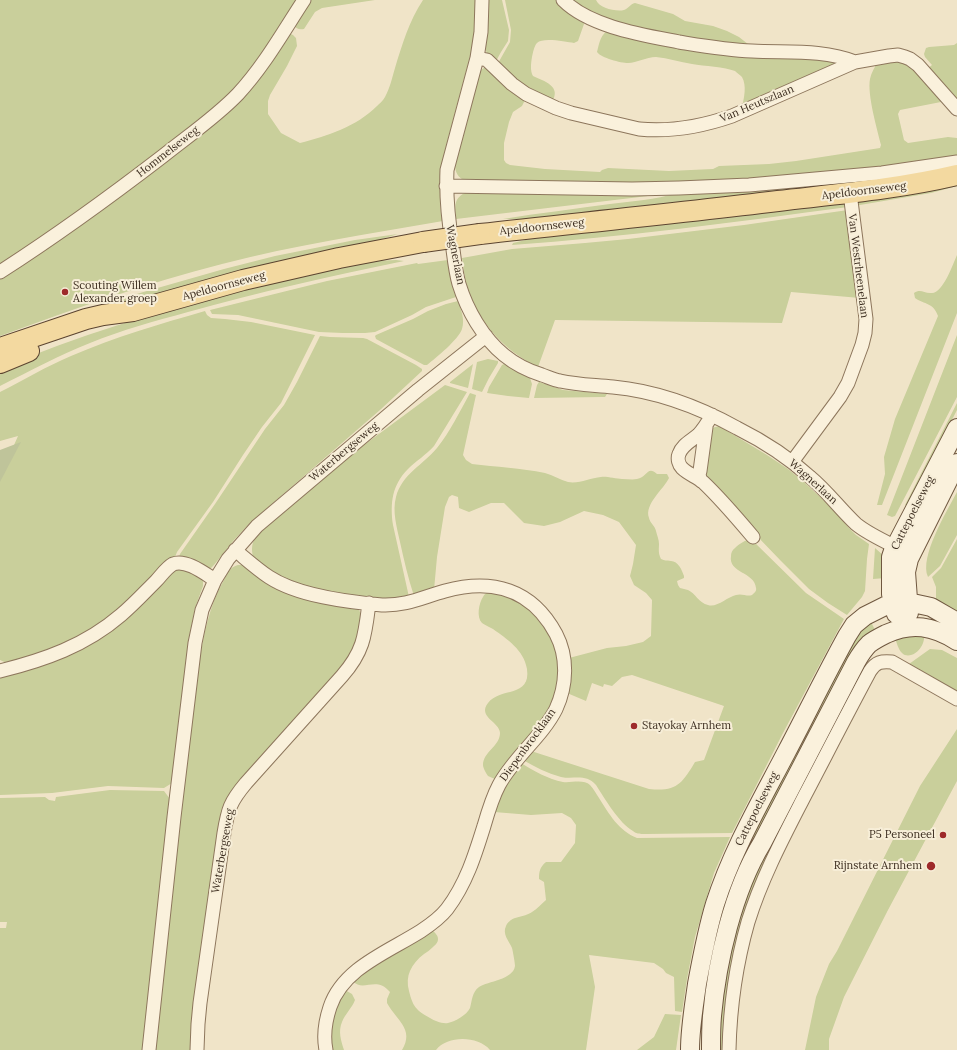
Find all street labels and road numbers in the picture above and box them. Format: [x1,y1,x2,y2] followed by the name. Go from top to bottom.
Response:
[718,82,796,126] street label: Van Heutszlaan
[134,124,202,180] street label: Hommelseweg
[821,179,907,203] street label: Apeldoornseweg
[845,213,871,319] street label: Van Westrheenelaan
[499,216,585,238] street label: Apeldoornseweg
[443,224,467,286] street label: Wagnerlaan
[181,269,267,303] street label: Apeldoornseweg
[307,419,381,485] street label: Waterbergseweg
[786,457,840,507] street label: Wagnerlaan
[889,474,937,552] street label: Cattepoelseweg
[497,706,559,784] street label: Diepenbrocklaan
[733,770,781,848] street label: Cattepoelseweg
[209,808,237,894] street label: Waterbergseweg

